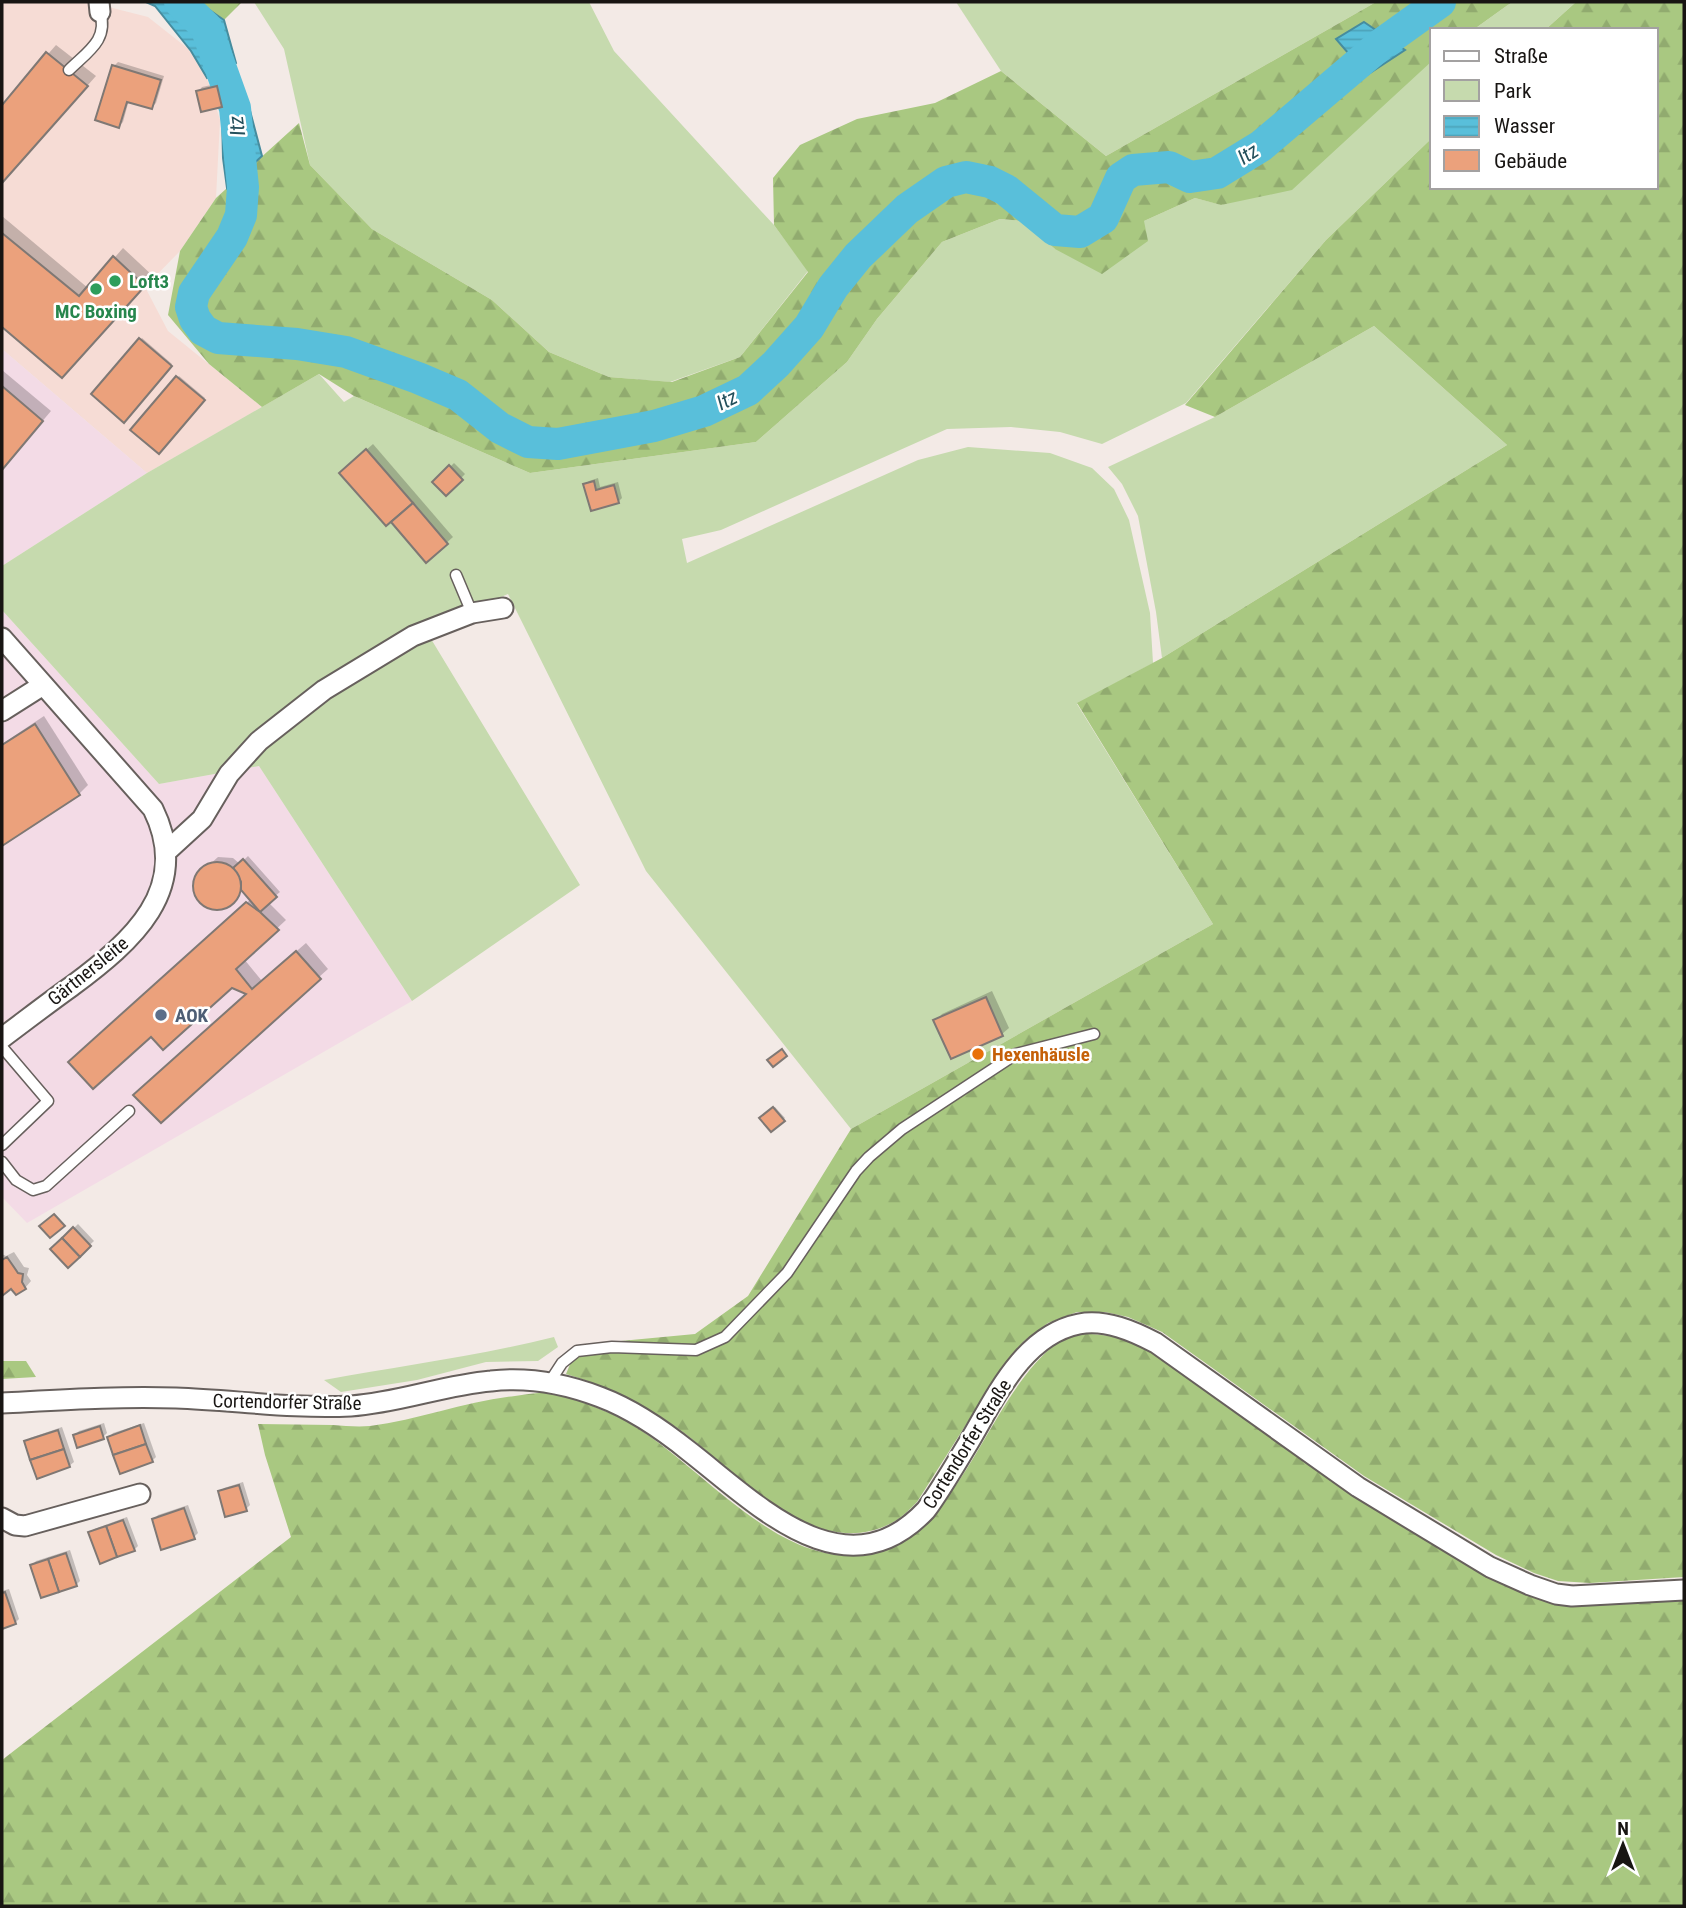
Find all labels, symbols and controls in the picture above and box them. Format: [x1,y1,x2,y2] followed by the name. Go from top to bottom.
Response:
[1430,28,1658,189] legend
[1494,44,1548,68] text: Straße
[1494,79,1532,103] text: Park
[1494,114,1555,138] text: Wasser
[224,115,250,137] water label: Itz
[1233,138,1263,170] water label: Itz
[1494,149,1567,173] text: Gebäude
[129,270,169,293] place label: Loft3
[107,273,123,289] marker: Loft3
[88,281,104,297] marker: MC Boxing
[55,300,137,323] place label: MC Boxing
[713,385,741,415] water label: Itz
[43,932,133,1010] street label: Gärtnersleite
[175,1004,209,1027] place label: AOK
[153,1007,169,1023] marker: AOK
[992,1043,1090,1066] place label: Hexenhäusle
[970,1046,986,1062] marker: Hexenhäusle
[918,1375,1016,1513] street label: Cortendorfer Straße
[212,1389,362,1415] street label: Cortendorfer Straße
[1588,1810,1658,1880] north arrow
[1617,1817,1629,1840] text: N

